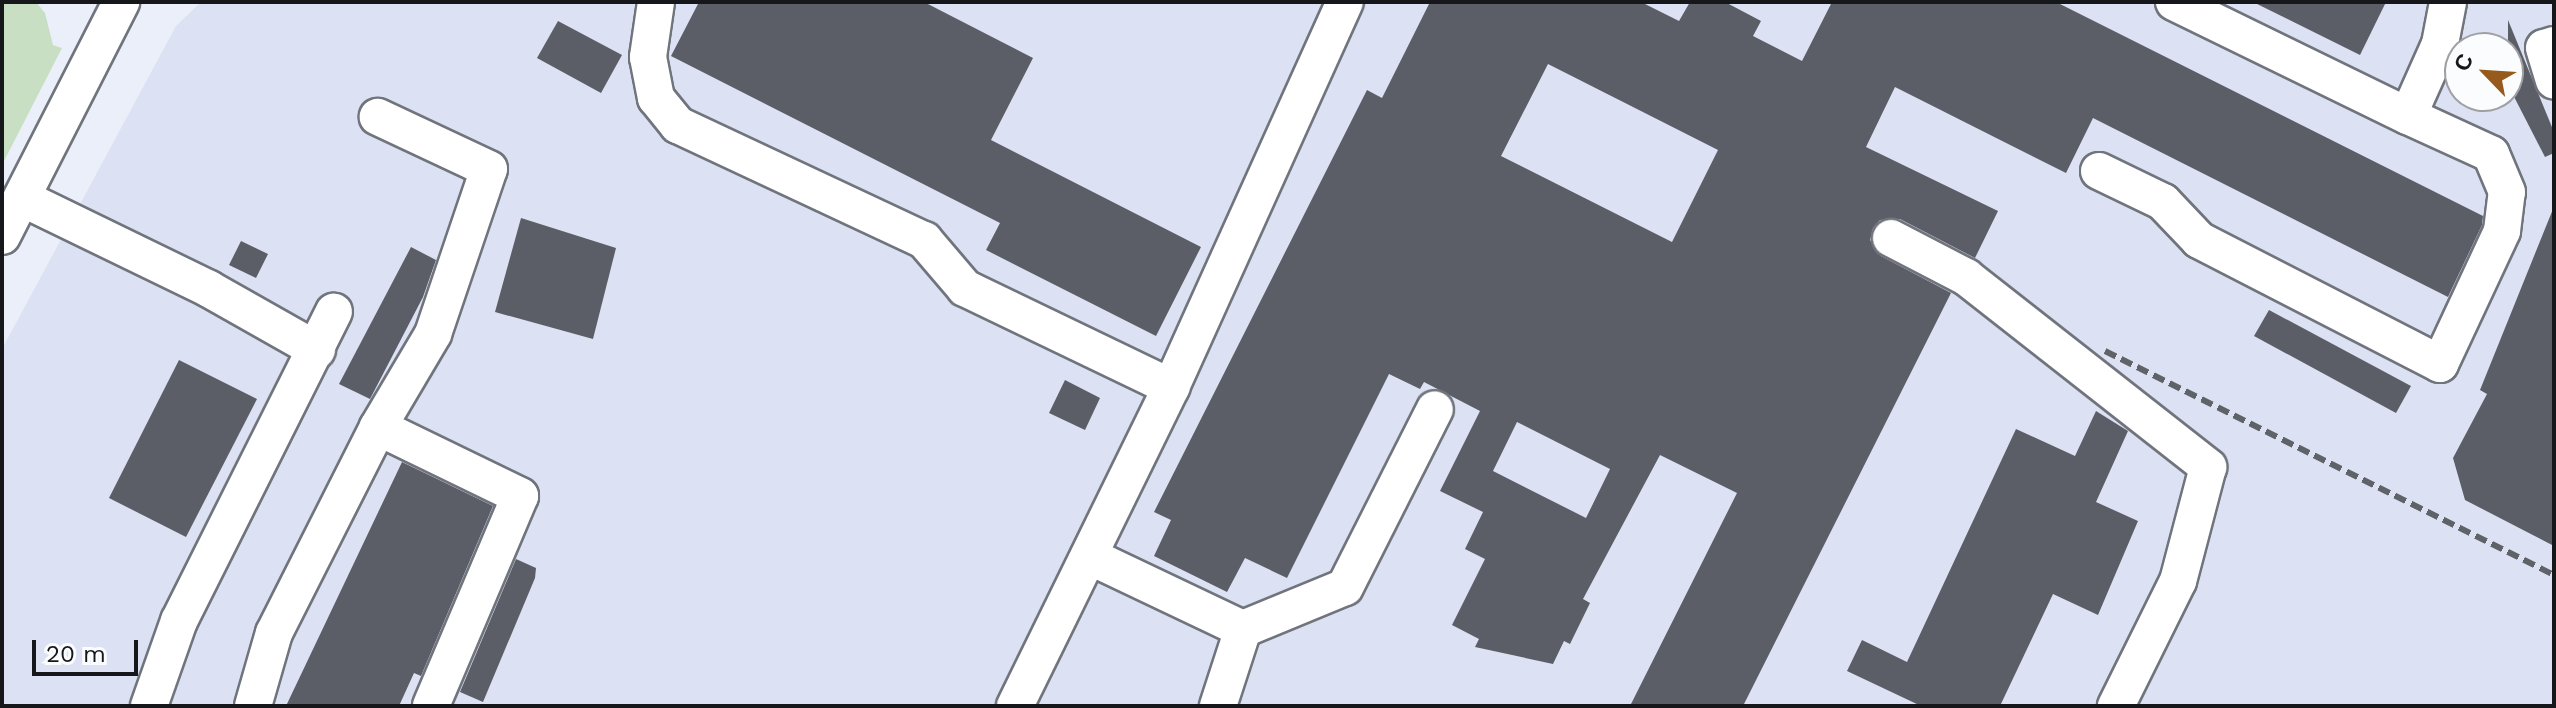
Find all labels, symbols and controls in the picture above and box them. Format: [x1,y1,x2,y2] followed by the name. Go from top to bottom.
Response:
[2444,32,2524,112] north arrow
[2449,50,2478,75] text: С
[36,624,142,674] scale bar
[46,640,106,668] text: 20 m

